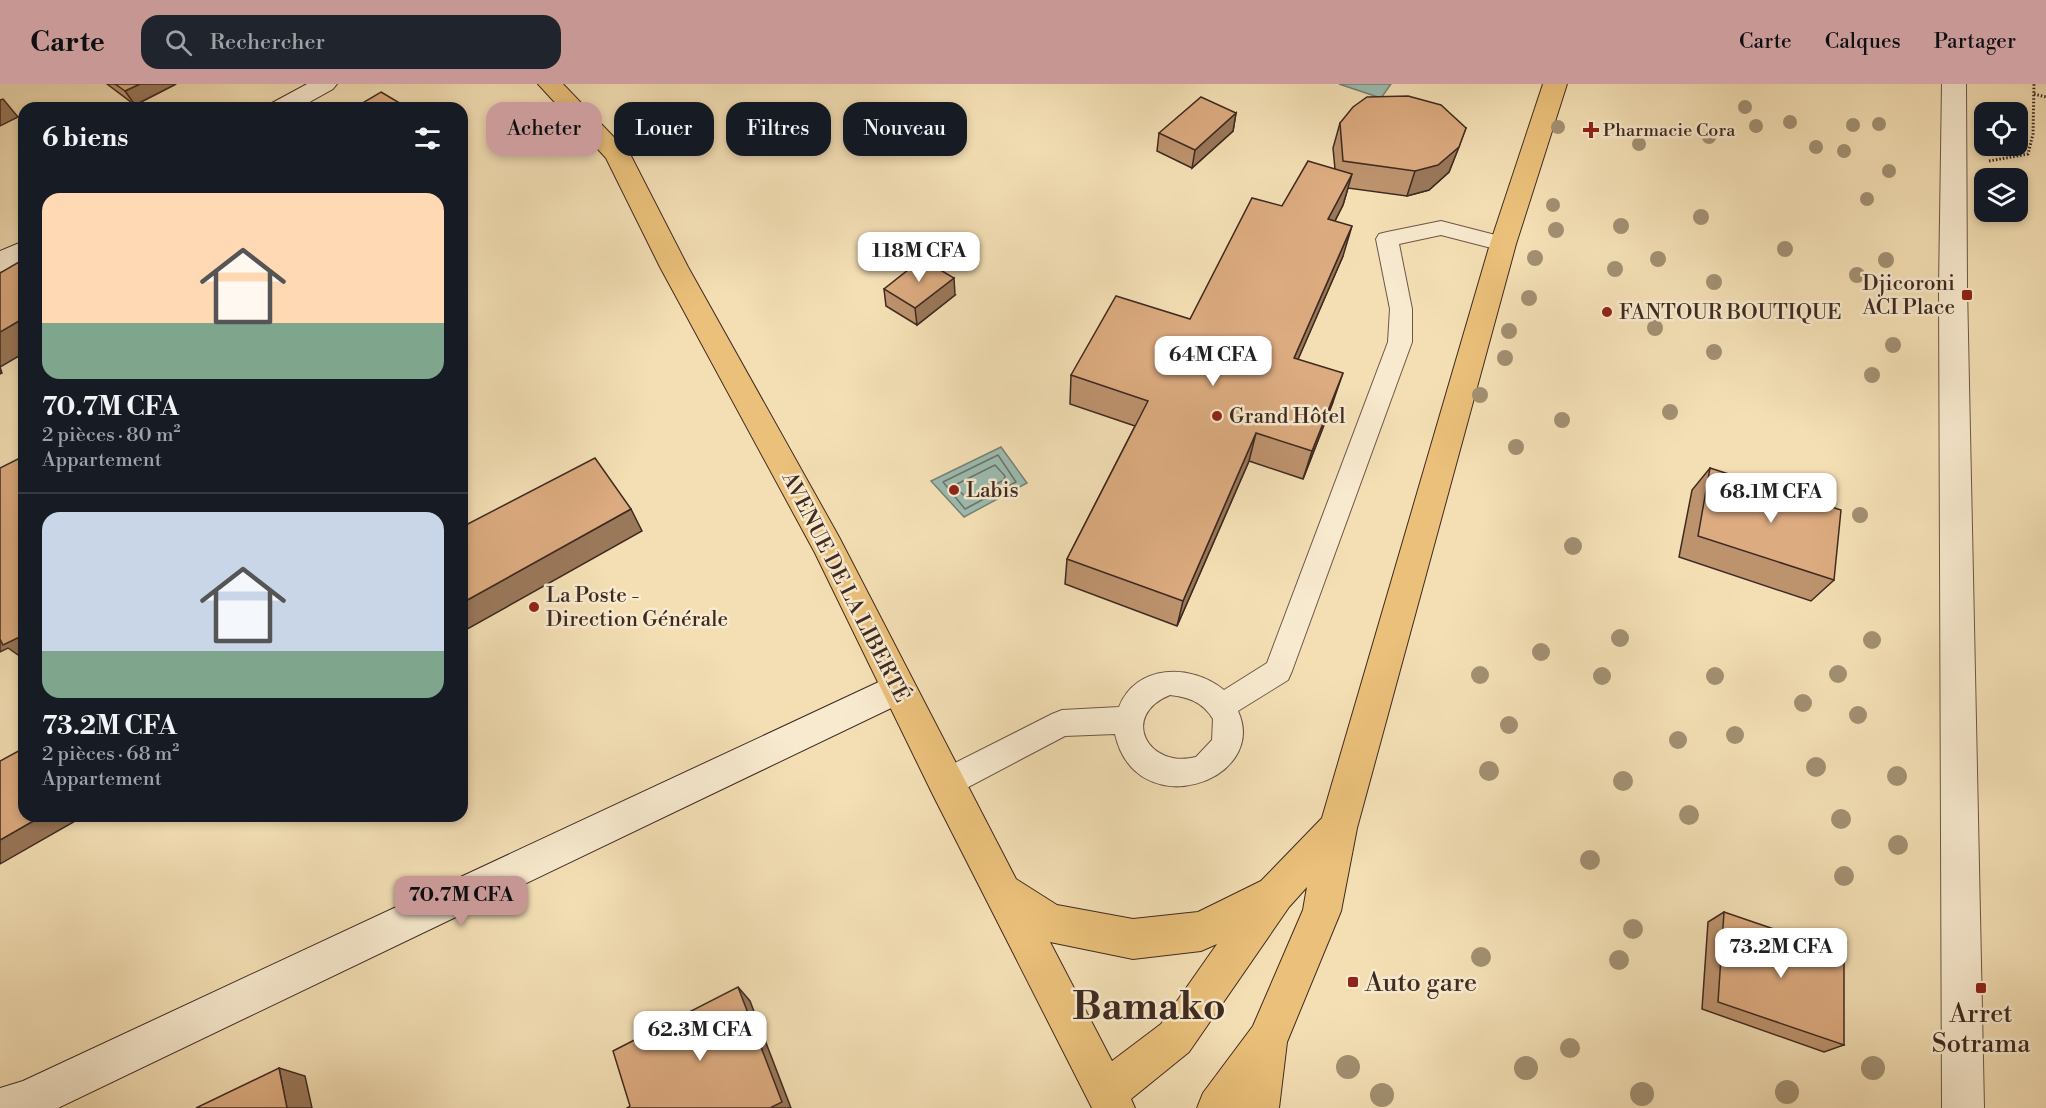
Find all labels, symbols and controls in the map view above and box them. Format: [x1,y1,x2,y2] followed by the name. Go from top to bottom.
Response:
[141,15,561,69] search box
[30,25,105,60] text: Carte
[162,26,195,59] icon: search
[210,29,325,56] text: Rechercher
[1739,29,1792,55] text: Carte
[1825,29,1901,55] text: Calques
[1934,29,2016,55] text: Partager
[486,102,602,156] chip: Acheter
[614,102,714,156] chip: Louer
[726,102,831,156] chip: Filtres
[843,102,967,156] chip: Nouveau
[1974,102,2028,222] map controls
[1974,102,2028,156] button: locate
[1603,119,1736,142] place label: Pharmacie Cora
[42,122,128,154] text: 6 biens
[411,122,444,155] icon: filters
[1584,123,1598,137] marker: Pharmacie Cora
[1974,168,2028,222] button: layers
[189,232,297,340] icon: home
[857,232,981,283] pin: 118M CFA
[872,239,966,264] text: 118M CFA
[1862,271,1955,321] place label: Djicoroni ACI Place
[1960,288,1974,302] marker: Djicoroni ACI Place
[1619,300,1842,326] place label: FANTOUR BOUTIQUE
[1600,305,1614,319] marker: FANTOUR BOUTIQUE
[1158,336,1268,387] pin: 64M CFA
[1169,343,1257,368] text: 64M CFA
[42,391,179,423] text: 70.7M CFA
[1229,404,1345,430] place label: Grand Hôtel
[1210,409,1224,423] marker: Grand Hôtel
[42,423,180,448] text: 2 pièces · 80 m²
[42,448,162,473] text: Appartement
[775,466,916,707] street label: AVENUE DE LA LIBERTÉ
[1702,473,1840,524] pin: 68.1M CFA
[966,478,1019,504] place label: Labis
[1720,480,1822,505] text: 68.1M CFA
[947,483,961,497] marker: Labis
[189,551,297,659] icon: home
[546,583,728,633] place label: La Poste - Direction Générale
[527,600,541,614] marker: La Poste - Direction Générale
[42,710,177,742] text: 73.2M CFA
[42,742,179,767] text: 2 pièces · 68 m²
[42,767,162,792] text: Appartement
[392,876,530,927] pin: 70.7M CFA
[408,883,514,908] text: 70.7M CFA
[1712,928,1850,979] pin: 73.2M CFA
[1729,935,1833,960] text: 73.2M CFA
[1364,967,1477,999] place label: Auto gare
[1346,975,1360,989] marker: Auto gare
[1974,981,1988,995] marker: Arret Sotrama
[1072,983,1226,1032] district label: Bamako
[1932,998,2031,1060] place label: Arret Sotrama
[631,1011,769,1062] pin: 62.3M CFA
[648,1018,752,1043] text: 62.3M CFA

